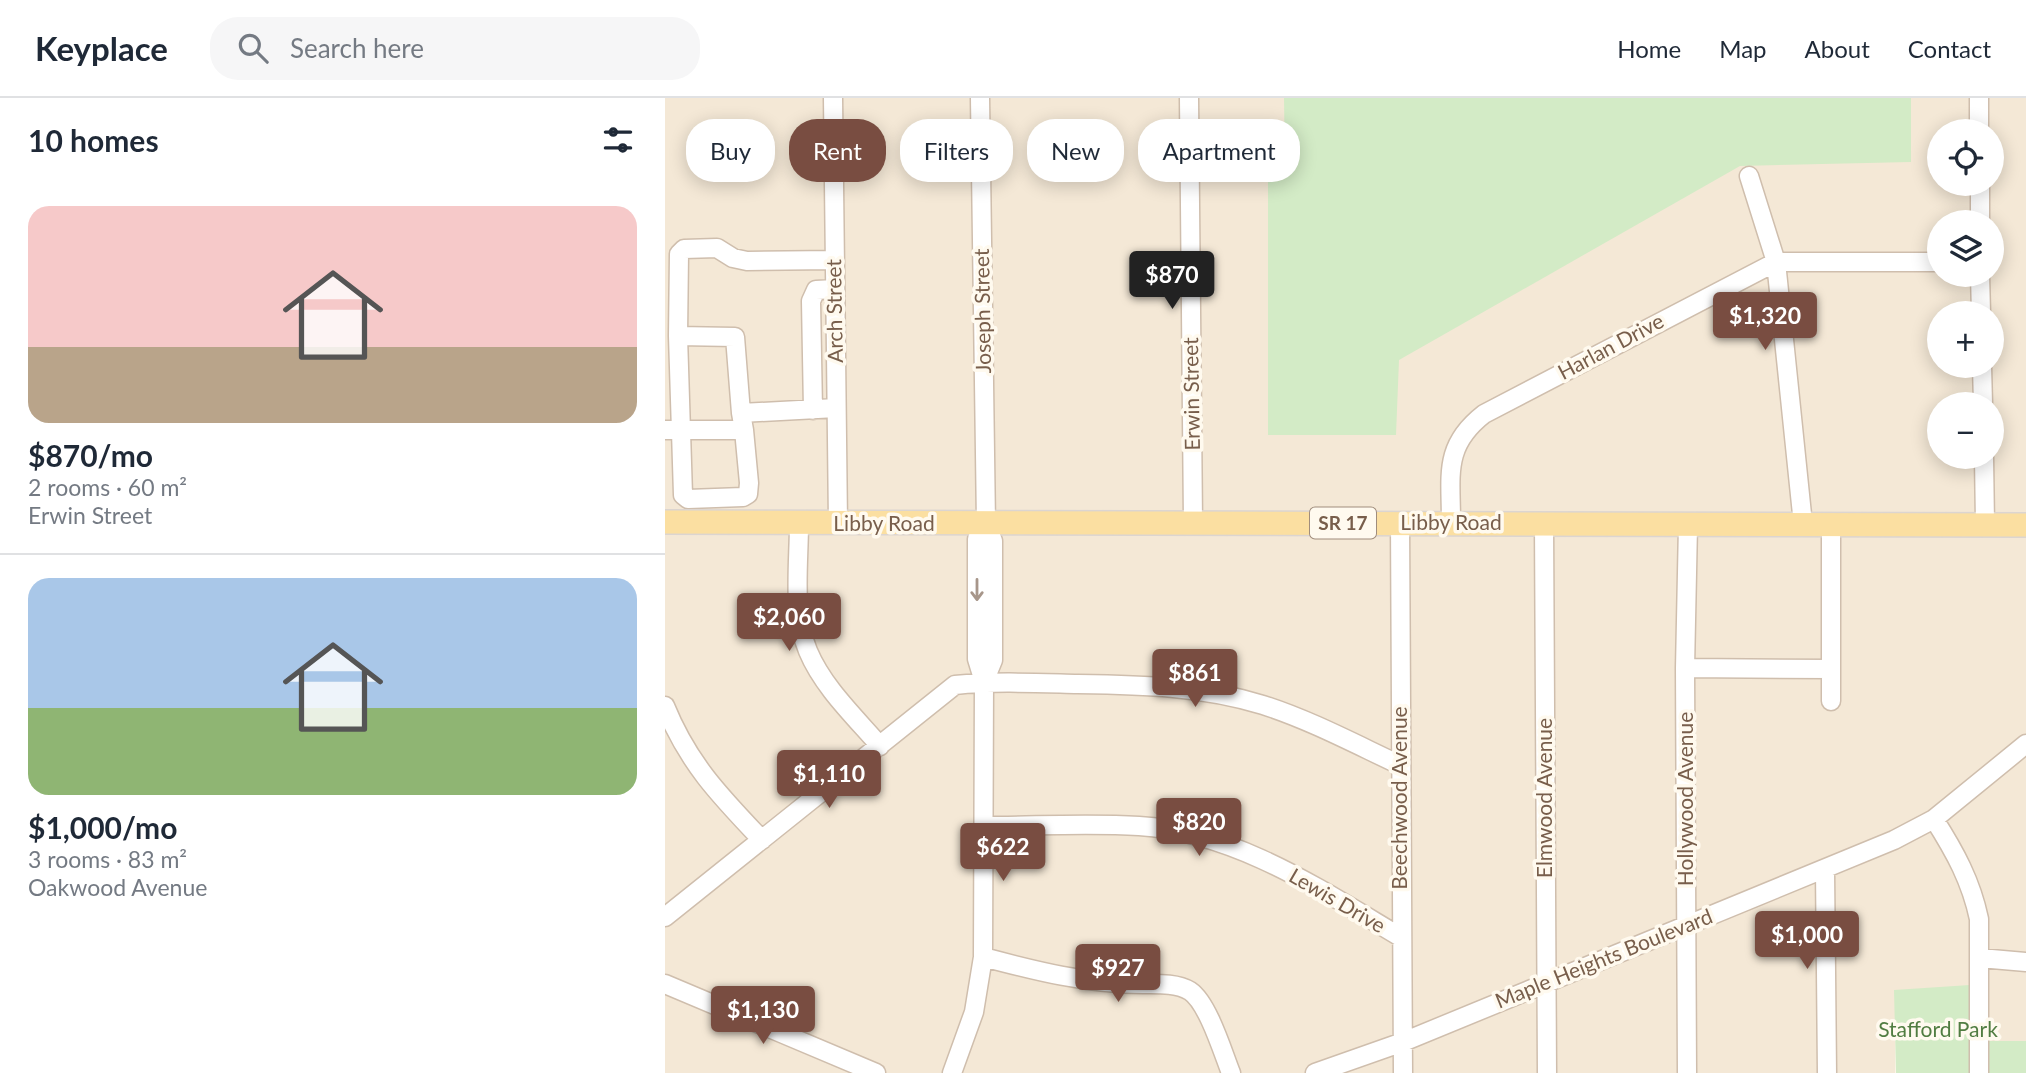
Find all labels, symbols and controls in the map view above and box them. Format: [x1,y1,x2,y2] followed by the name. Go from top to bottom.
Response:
[210,17,700,80] search box
[35,28,168,68] text: Keyplace
[234,29,272,67] icon: search
[290,32,424,64] text: Search here
[1617,34,1681,63] text: Home
[1719,34,1767,63] text: Map
[1805,34,1870,63] text: About
[1908,34,1991,63] text: Contact
[686,119,775,182] chip: Buy
[789,119,886,182] chip: Rent
[900,119,1013,182] chip: Filters
[1027,119,1124,182] chip: New
[1138,119,1300,182] chip: Apartment
[1927,119,2004,469] map controls
[1927,119,2004,196] button: locate
[599,121,637,159] icon: filters
[28,122,159,158] text: 10 homes
[1927,210,2004,287] button: layers
[968,248,995,374] street label: Joseph Street
[270,252,396,378] icon: home
[1131,252,1213,311] pin: $870
[820,258,847,363] street label: Arch Street
[1145,260,1199,288] text: $870
[1708,292,1822,352] pin: $1,320
[1729,301,1801,329] text: $1,320
[1927,301,2004,378] button: +
[1553,307,1668,384] street label: Harlan Drive
[1177,337,1204,451] street label: Erwin Street
[1927,392,2004,469] button: −
[28,437,153,473] text: $870/mo
[28,473,187,501] text: 2 rooms · 60 m²
[28,501,152,529] text: Erwin Street
[1310,508,1376,538] road number: SR 17
[1400,509,1502,534] street label: Libby Road
[833,510,935,535] street label: Libby Road
[970,578,984,601] one-way arrow
[732,594,846,653] pin: $2,060
[753,602,825,630] text: $2,060
[270,624,396,750] icon: home
[1154,650,1236,709] pin: $861
[1168,658,1222,686] text: $861
[1386,706,1411,890] street label: Beechwood Avenue
[1672,712,1697,886] street label: Hollywood Avenue
[1531,718,1556,878] street label: Elmwood Avenue
[772,750,886,810] pin: $1,110
[793,759,865,787] text: $1,110
[1158,798,1240,858] pin: $820
[1172,807,1226,835] text: $820
[28,809,177,845] text: $1,000/mo
[962,824,1044,883] pin: $622
[976,832,1030,860] text: $622
[28,845,187,873] text: 3 rooms · 83 m²
[1285,862,1390,937] street label: Lewis Drive
[28,873,207,901] text: Oakwood Avenue
[1491,903,1716,1013] street label: Maple Heights Boulevard
[1750,912,1864,971] pin: $1,000
[1771,920,1843,948] text: $1,000
[1077,944,1159,1004] pin: $927
[1091,953,1145,981] text: $927
[706,986,820,1046] pin: $1,130
[727,995,799,1023] text: $1,130
[1878,1016,1998,1041] park label: Stafford Park

